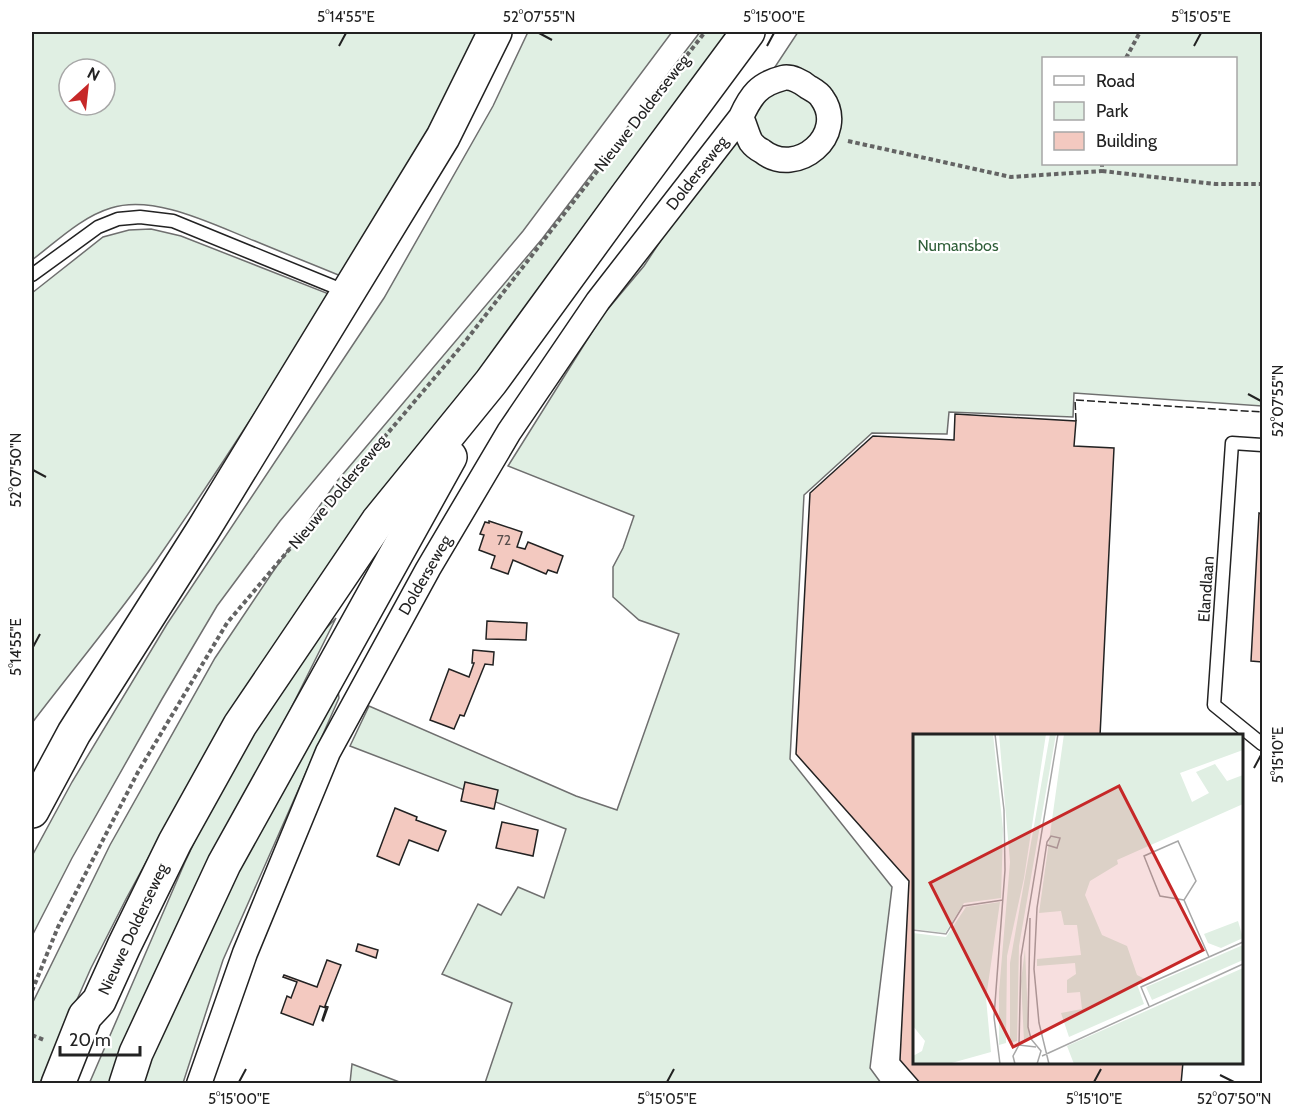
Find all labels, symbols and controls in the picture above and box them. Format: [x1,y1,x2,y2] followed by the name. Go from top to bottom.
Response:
[317,8,375,26] text: 5°14'55"E
[503,8,575,26] text: 52°07'55"N
[743,8,805,26] text: 5°15'00"E
[1171,8,1231,26] text: 5°15'05"E
[590,50,694,175] street label: Nieuwe Dolderseweg
[57,57,117,117] north arrow
[1042,57,1237,165] legend
[84,63,103,85] text: N
[1096,70,1135,92] text: Road
[1096,100,1129,122] text: Park
[1096,130,1158,152] text: Building
[662,131,732,214] street label: Dolderseweg
[917,236,999,255] park label: Numansbos
[1269,365,1287,437] text: 52°07'55"N
[285,430,392,553] street label: Nieuwe Dolderseweg
[7,433,25,507] text: 52°07'50"N
[395,531,456,618] street label: Dolderseweg
[497,531,511,549] house number: 72
[1194,555,1218,623] street label: Elandlaan
[7,618,25,676] text: 5°14'55"E
[1269,727,1287,783] text: 5°15'10"E
[913,734,1243,1064] inset map
[94,859,172,998] street label: Nieuwe Dolderseweg
[60,1019,140,1057] scale bar
[69,1029,111,1051] text: 20 m
[208,1090,270,1108] text: 5°15'00"E
[637,1090,697,1108] text: 5°15'05"E
[1066,1090,1122,1108] text: 5°15'10"E
[1197,1090,1271,1108] text: 52°07'50"N

